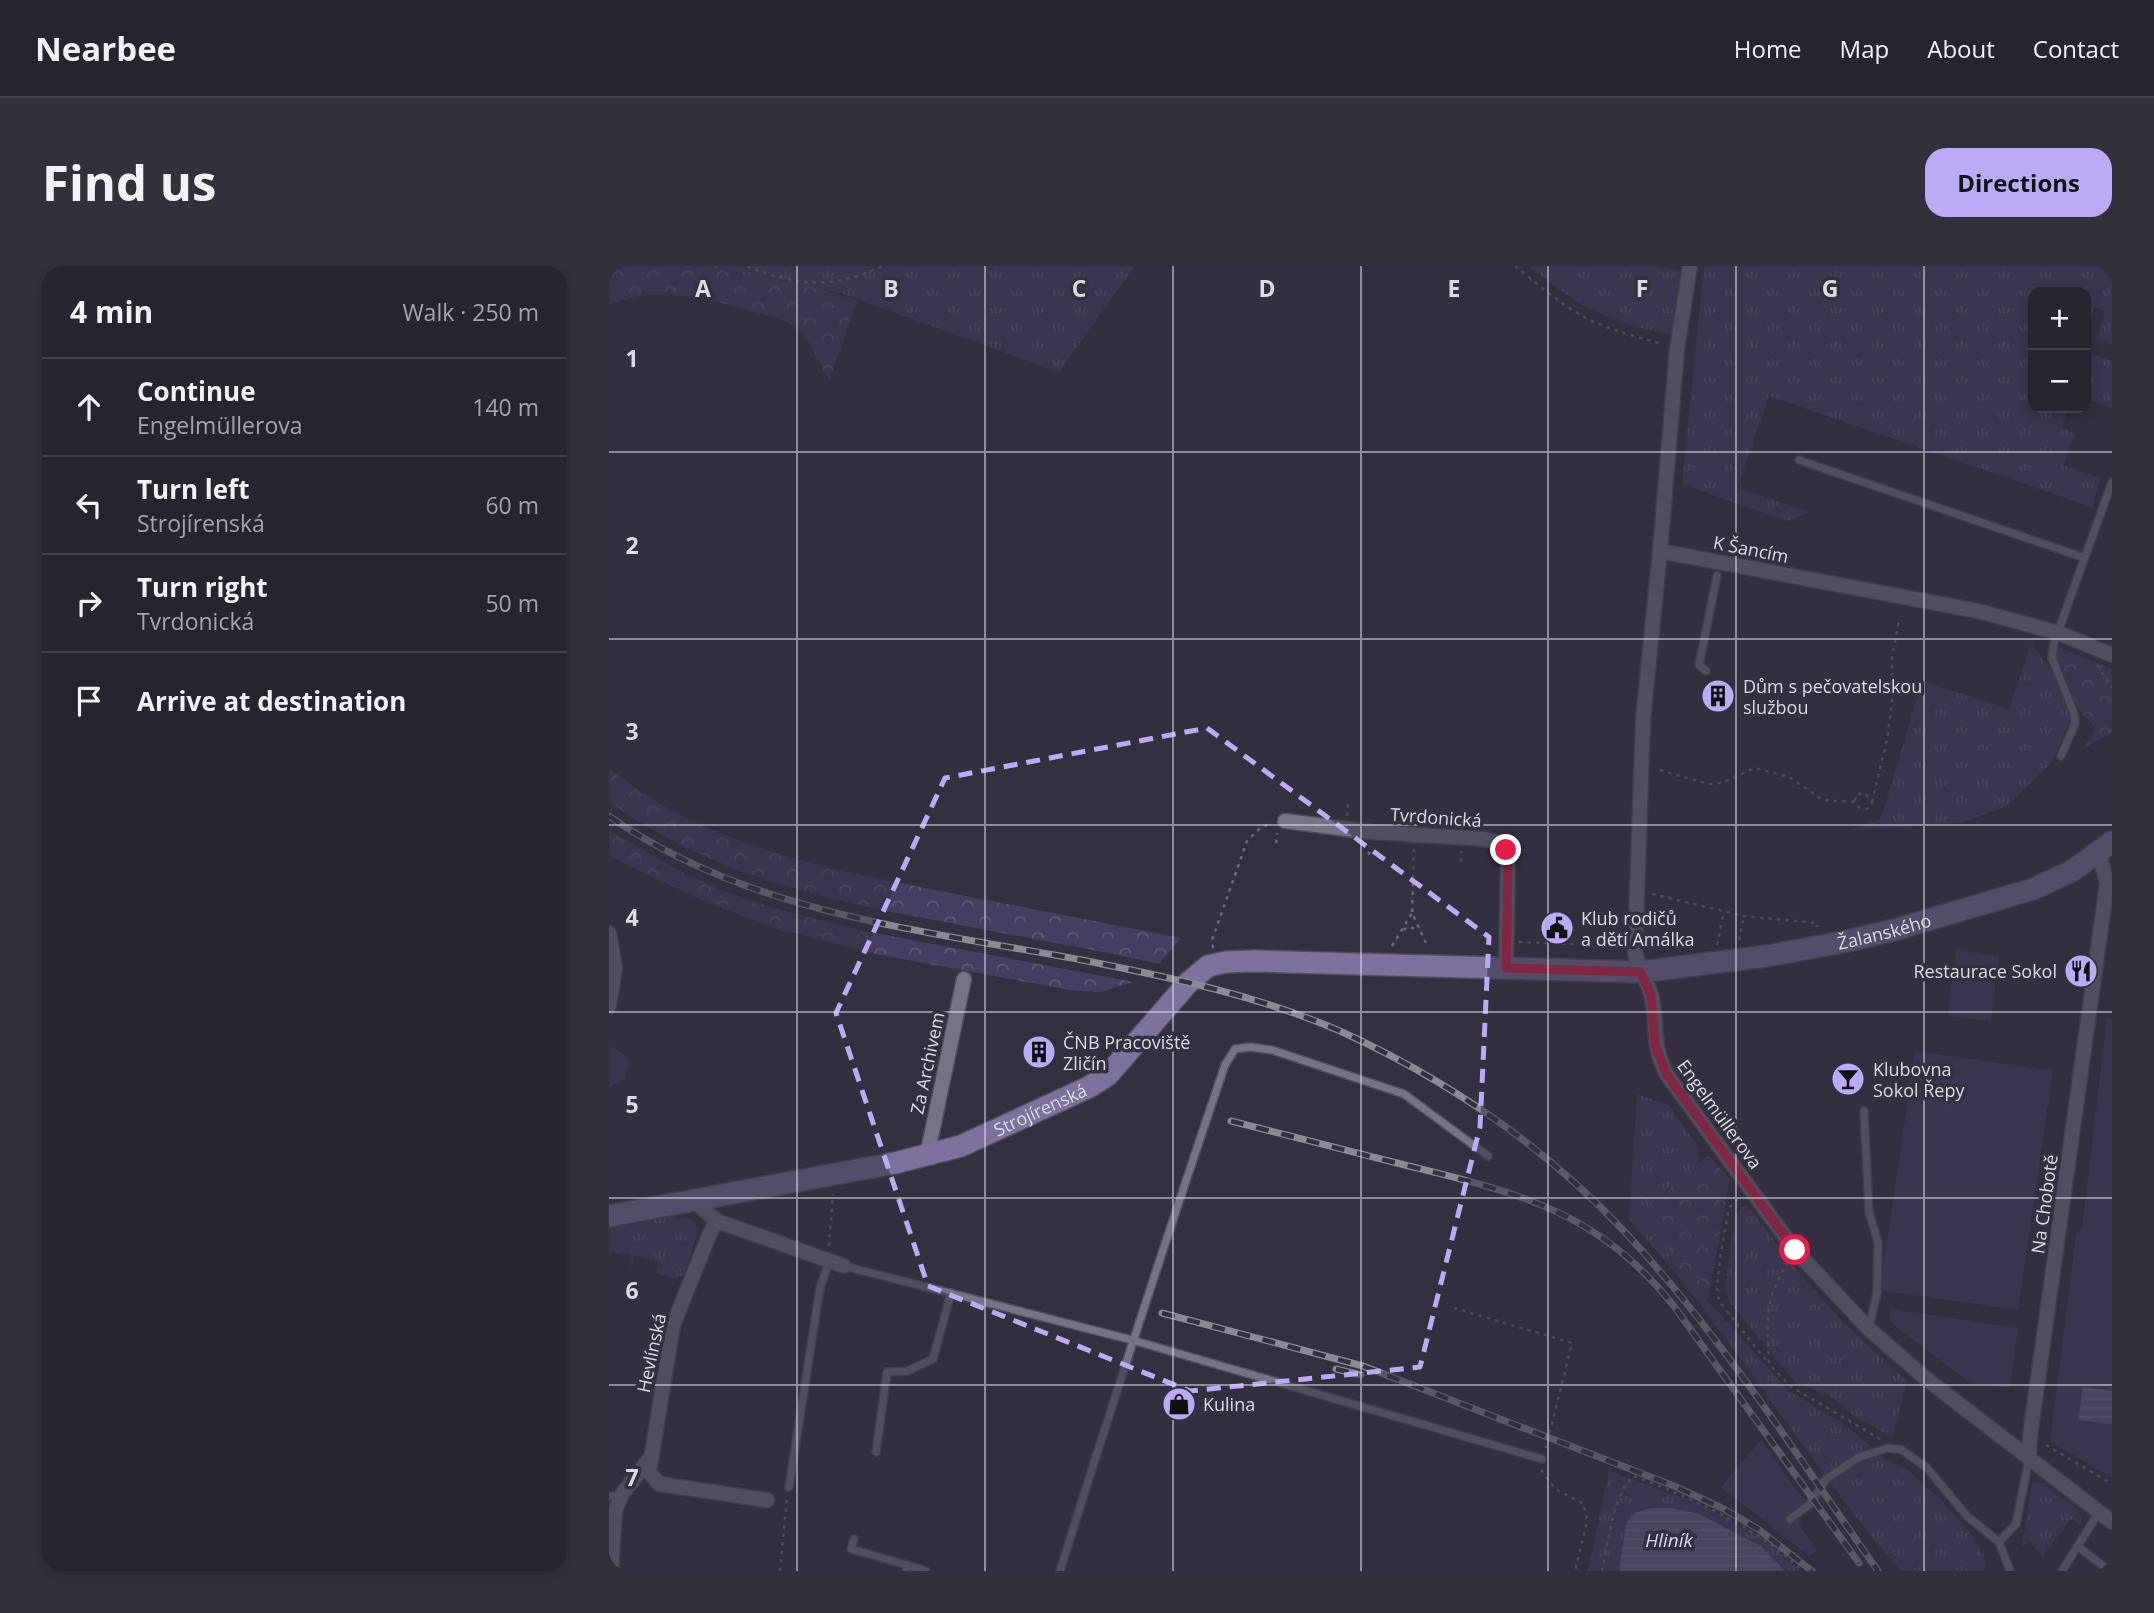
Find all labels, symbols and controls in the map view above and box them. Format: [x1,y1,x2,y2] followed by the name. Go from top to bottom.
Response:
[35,26,176,71] text: Nearbee
[1734,32,1802,65] text: Home
[1840,32,1889,65] text: Map
[1927,32,1995,65] text: About
[2033,32,2119,65] text: Contact
[1925,148,2112,217] button: Directions
[42,149,216,215] text: Find us
[695,272,711,304] text: A
[883,272,899,304] text: B
[1072,272,1086,304] text: C
[1258,272,1276,304] text: D
[1448,272,1460,304] text: E
[1636,272,1648,304] text: F
[1822,272,1838,304] text: G
[2028,287,2091,413] map controls
[2028,287,2091,350] button: +
[70,291,153,332] text: 4 min
[402,296,539,328] text: Walk · 250 m
[625,342,639,374] text: 1
[2028,350,2091,413] button: −
[137,373,256,409] text: Continue
[70,388,108,426] icon: ahead
[472,391,539,423] text: 140 m
[137,409,303,441] text: Engelmüllerova
[137,471,249,507] text: Turn left
[70,486,108,524] icon: left
[485,489,539,521] text: 60 m
[137,507,265,539] text: Strojírenská
[625,529,639,561] text: 2
[1711,530,1791,568] street label: K Šancím
[137,569,268,605] text: Turn right
[70,584,108,622] icon: right
[485,587,539,619] text: 50 m
[137,605,254,637] text: Tvrdonická
[1743,674,1922,719] place label: Dům s pečovatelskou službou
[1699,677,1737,715] building icon: Dům s pečovatelskou službou
[70,682,108,720] icon: arrive
[137,683,406,719] text: Arrive at destination
[625,715,639,747] text: 3
[1389,802,1483,832] street label: Tvrdonická
[1490,834,1521,865] route end
[625,901,639,933] text: 4
[1581,906,1694,951] place label: Klub rodičů a dětí Amálka
[1835,908,1934,955] street label: Žalanského
[1538,909,1576,947] public building icon: Klub rodičů a dětí Amálka
[2062,952,2100,990] restaurant icon: Restaurace Sokol
[1913,959,2057,983] place label: Restaurace Sokol
[904,1010,950,1116] street label: Za Archivem
[1063,1030,1190,1075] place label: ČNB Pracoviště Zličín
[1020,1033,1058,1071] building icon: ČNB Pracoviště Zličín
[1672,1055,1768,1173] street label: Engelmüllerova
[1873,1057,1965,1102] place label: Klubovna Sokol Řepy
[1829,1060,1867,1098] bar icon: Klubovna Sokol Řepy
[989,1078,1090,1141] street label: Strojírenská
[625,1088,639,1120] text: 5
[2025,1153,2063,1255] street label: Na Chobotě
[1779,1234,1810,1265] route start
[625,1274,639,1306] text: 6
[631,1311,671,1395] street label: Hevlínská
[1160,1385,1198,1423] shop icon: Kulina
[1203,1392,1255,1416] place label: Kulina
[625,1461,639,1493] text: 7
[1645,1527,1693,1553] water label: Hliník

